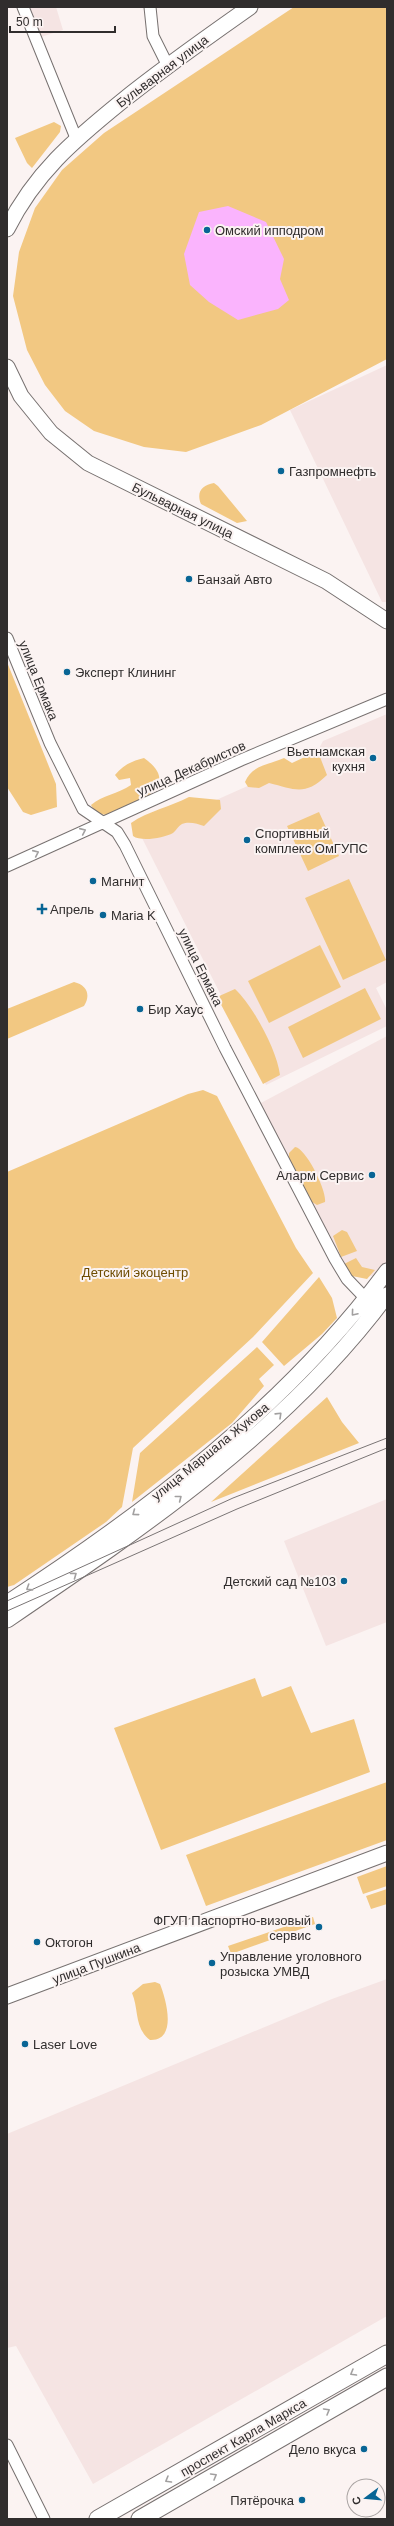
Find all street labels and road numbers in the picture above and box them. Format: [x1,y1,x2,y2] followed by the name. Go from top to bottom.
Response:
[114,32,212,111] street label: Бульварная улица
[130,479,237,542] street label: Бульварная улица
[16,638,62,723] street label: улица Ермака
[135,738,248,799] street label: улица Декабристов
[175,926,226,1009] street label: улица Ермака
[149,1399,272,1503] street label: улица Маршала Жукова
[50,1940,143,1987] street label: улица Пушкина
[178,2395,309,2480] street label: проспект Карла Маркса

